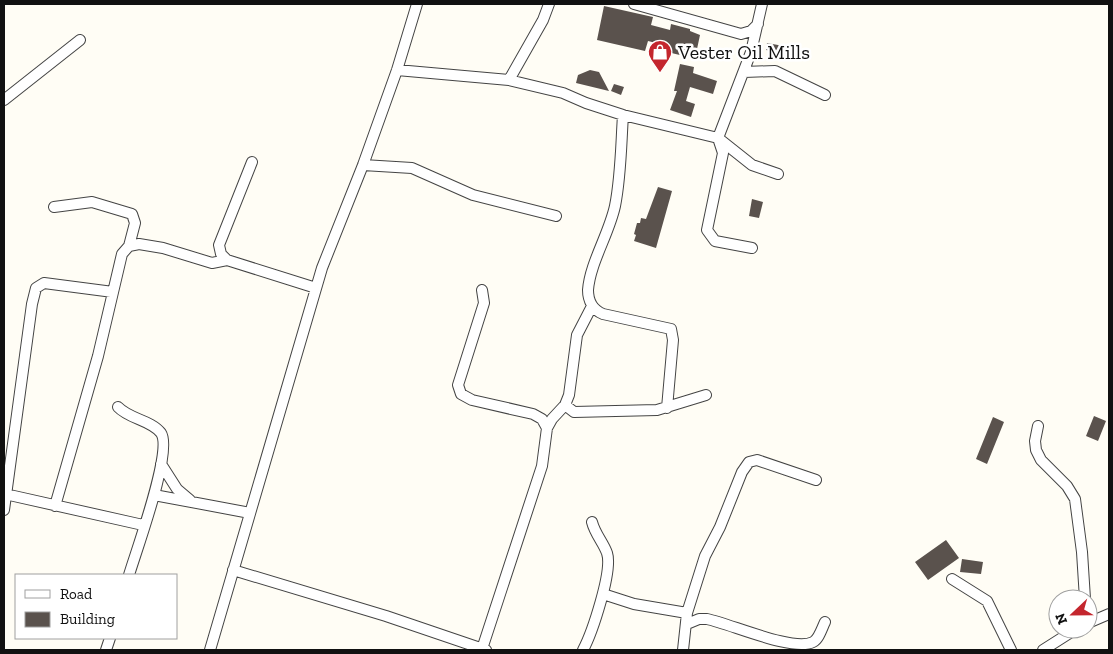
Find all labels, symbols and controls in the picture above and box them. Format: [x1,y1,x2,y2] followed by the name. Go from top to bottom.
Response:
[647,39,673,73] shop icon: Vester Oil Mills
[677,40,810,64] place label: Vester Oil Mills
[15,574,178,639] legend
[60,585,93,603] text: Road
[1048,589,1098,639] north arrow
[60,610,115,628] text: Building
[1051,610,1071,627] text: N

